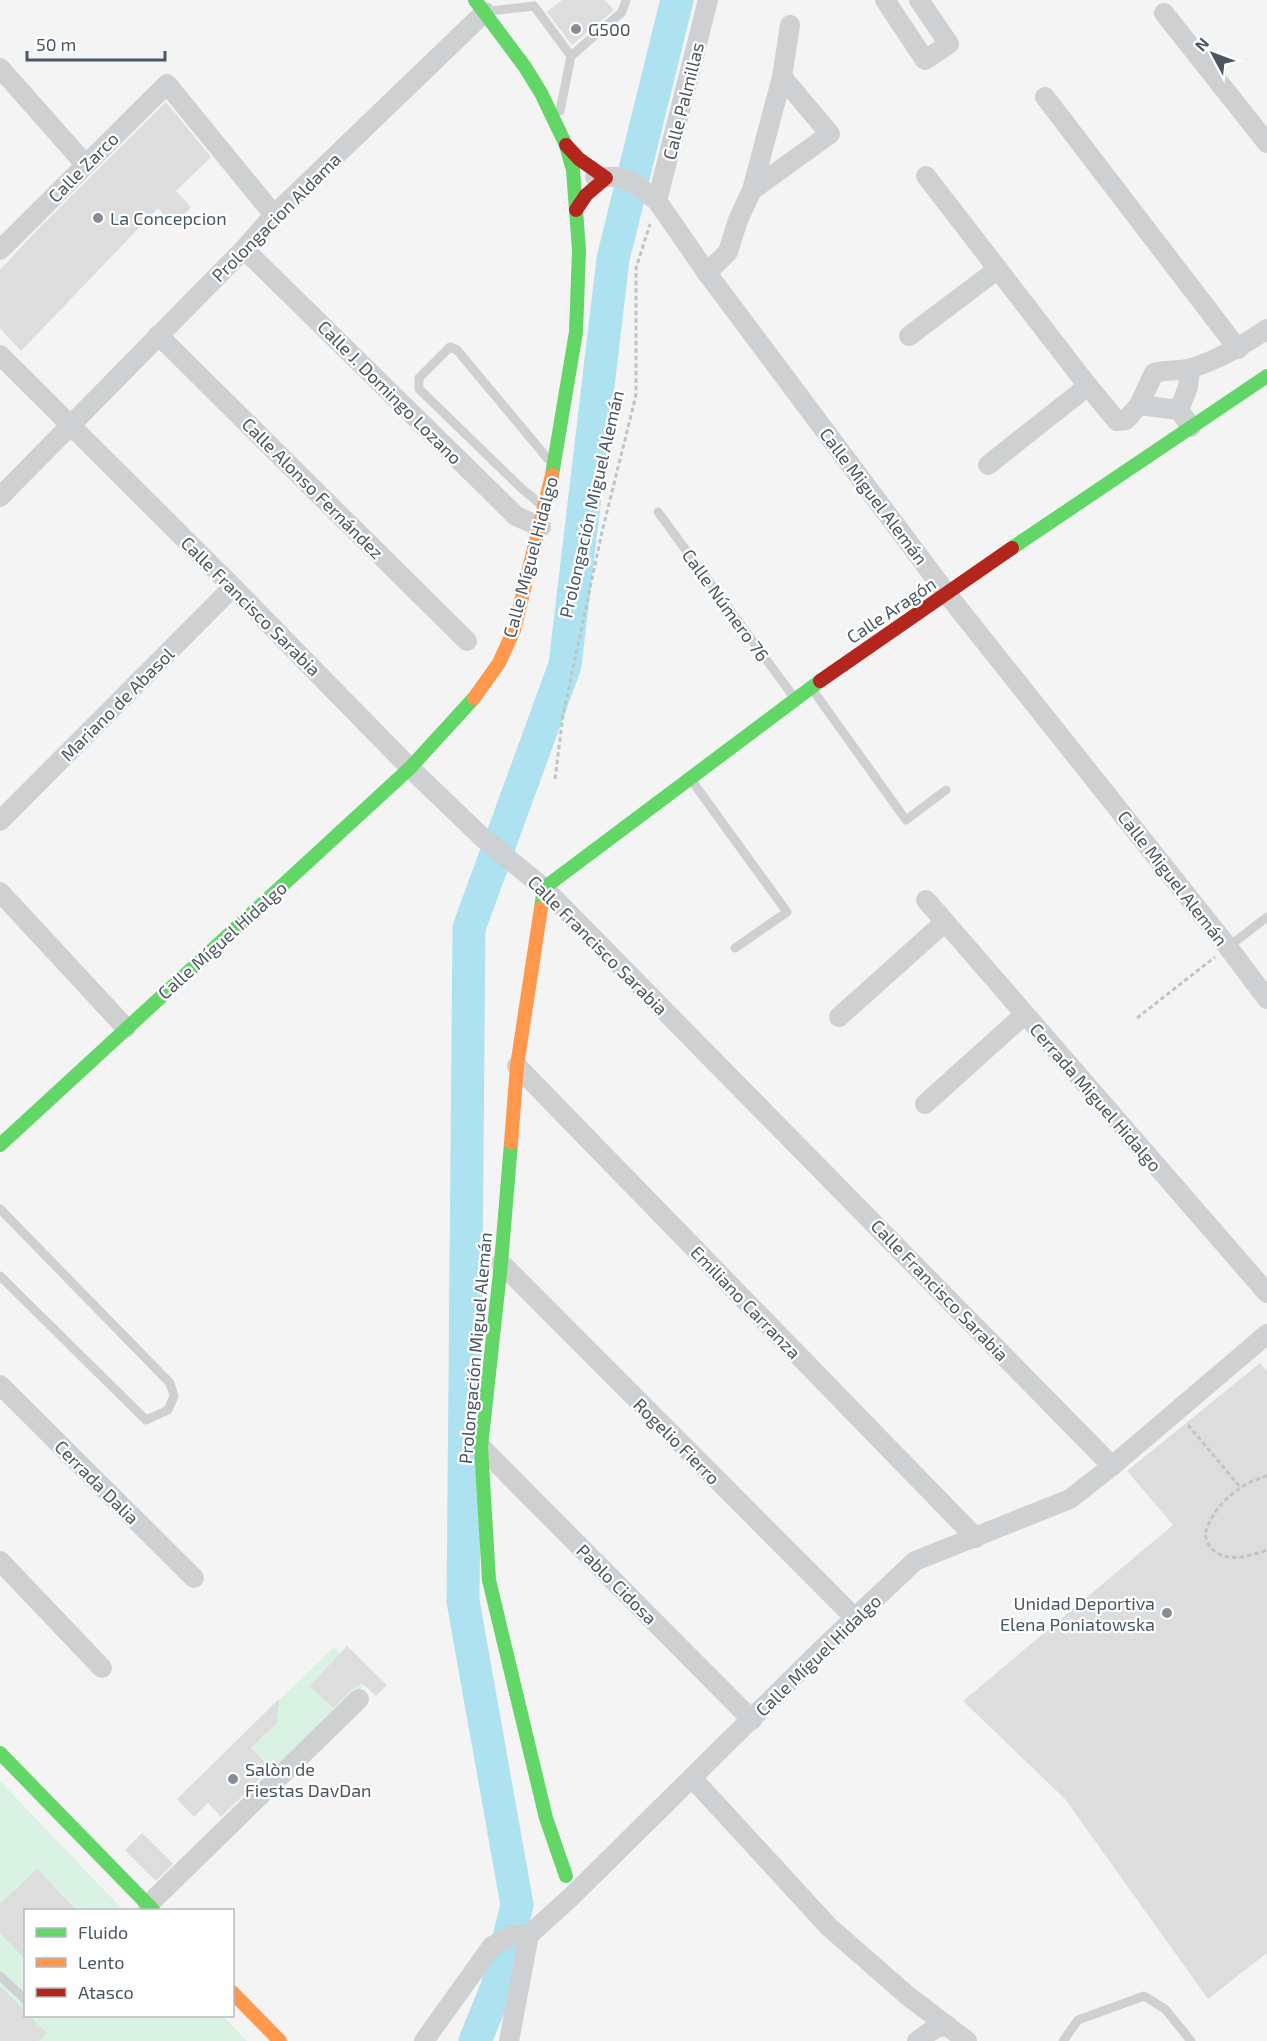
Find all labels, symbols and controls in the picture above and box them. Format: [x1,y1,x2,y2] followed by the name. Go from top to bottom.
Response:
[588,18,631,40] place label: G500
[569,22,583,36] marker: G500
[27,24,165,62] scale bar
[1183,24,1243,84] north arrow
[36,33,76,55] text: 50 m
[1190,33,1212,54] text: N
[658,40,708,162] street label: Calle Palmillas
[43,127,123,207] street label: Calle Zarco
[207,148,345,286] street label: Prolongacion Aldama
[110,207,227,229] place label: La Concepcion
[91,211,105,225] marker: La Concepcion
[313,315,467,469] street label: Calle J. Domingo Lozano
[554,388,628,620] street label: Prolongación Miguel Alemán
[238,413,388,563] street label: Calle Alonso Fernández
[815,423,933,569] street label: Calle Miguel Alemán
[498,474,562,640] street label: Calle Míguel Hidalgo
[177,532,325,680] street label: Calle Francisco Sarabia
[678,544,774,666] street label: Calle Número 76
[842,572,940,648] street label: Calle Aragón
[56,642,179,765] street label: Mariano de Abasol
[1113,806,1233,950] street label: Calle Miguel Alemán
[524,871,672,1019] street label: Calle Francisco Sarabia
[153,876,291,1004] street label: Calle Míguel Hidalgo
[1025,1018,1167,1176] street label: Cerrada Miguel Hidalgo
[867,1215,1013,1365] street label: Calle Francisco Sarabia
[454,1231,496,1465] street label: Prolongación Miguel Alemán
[686,1241,806,1363] street label: Emiliano Carranza
[629,1393,725,1489] street label: Rogelio Fierro
[50,1435,144,1529] street label: Cerrada Dalia
[572,1539,662,1629] street label: Pablo Cidosa
[751,1589,885,1721] street label: Calle Míguel Hidalgo
[1000,1592,1155,1635] place label: Unidad Deportiva Elena Poniatowska
[1160,1606,1174,1620] marker: Unidad Deportiva Elena Poniatowska
[245,1758,372,1801] place label: Salòn de Fiestas DavDan
[226,1772,240,1786] marker: Salòn de Fiestas DavDan
[24,1909,234,2017] legend
[78,1921,128,1943] text: Fluido
[78,1951,124,1973] text: Lento
[78,1981,134,2003] text: Atasco

